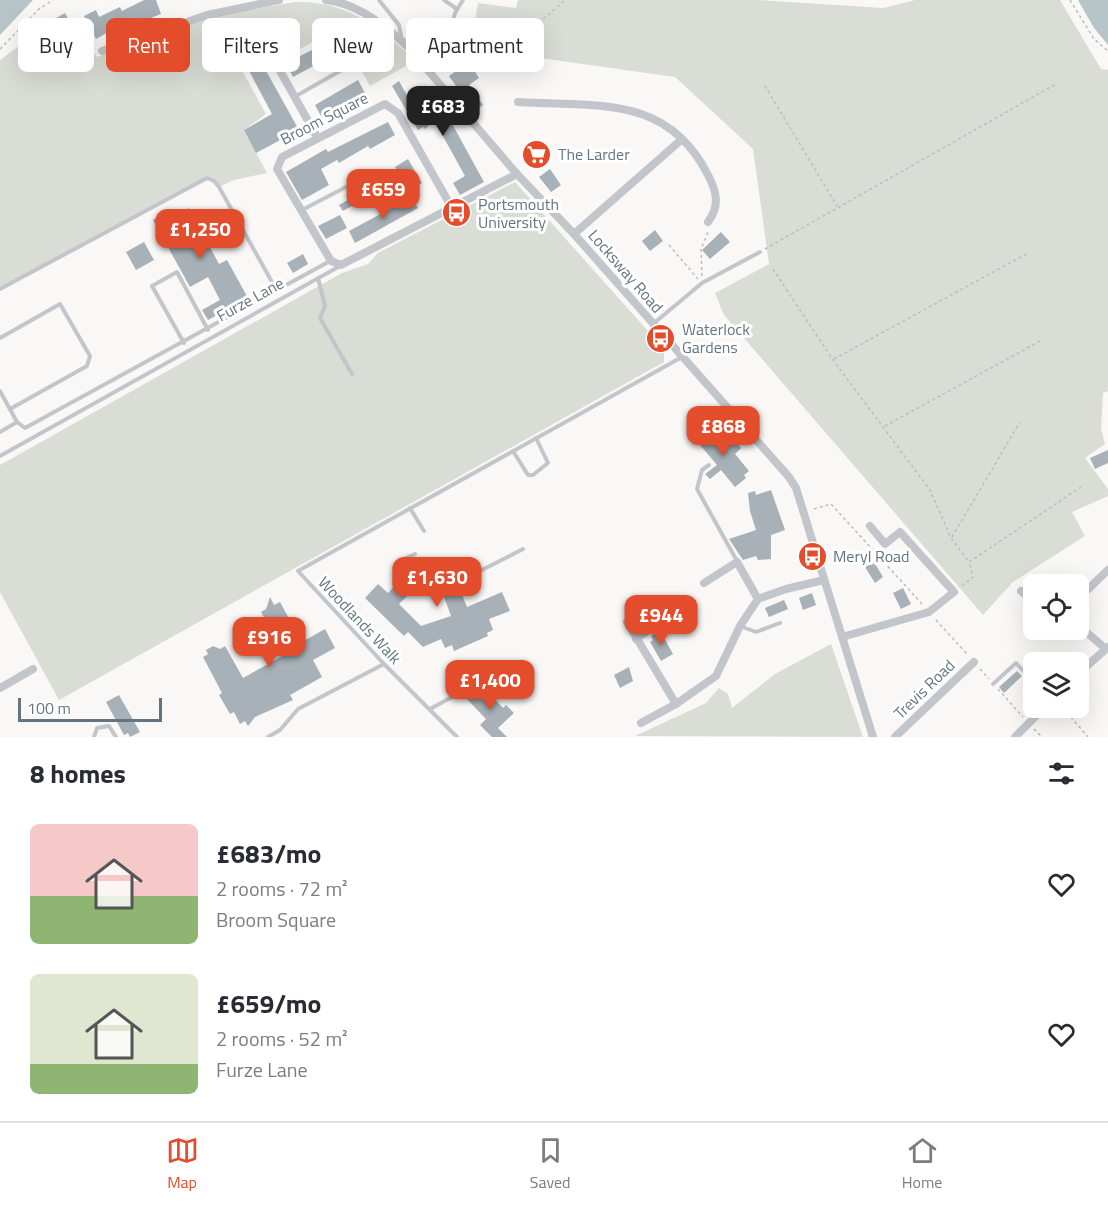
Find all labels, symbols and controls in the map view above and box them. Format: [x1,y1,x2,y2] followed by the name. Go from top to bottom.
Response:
[18,18,94,72] chip: Buy
[106,18,190,72] chip: Rent
[202,18,300,72] chip: Filters
[312,18,394,72] chip: New
[406,18,544,72] chip: Apartment
[276,85,372,151] street label: Broom Square
[407,86,479,137] pin: £683
[421,90,465,121] text: £683
[521,138,553,170] supermarket icon: The Larder
[558,142,630,166] place label: The Larder
[347,169,419,220] pin: £659
[361,173,405,204] text: £659
[478,192,559,234] place label: Portsmouth University
[441,197,473,229] bus stop icon: Portsmouth University
[151,209,249,260] pin: £1,250
[169,213,231,244] text: £1,250
[583,224,669,318] street label: Locksway Road
[212,271,288,327] street label: Furze Lane
[682,317,750,359] place label: Waterlock Gardens
[645,322,677,354] bus stop icon: Waterlock Gardens
[687,406,759,457] pin: £868
[701,410,745,441] text: £868
[796,540,828,572] bus stop icon: Meryl Road
[833,544,910,568] place label: Meryl Road
[388,557,486,608] pin: £1,630
[406,561,468,592] text: £1,630
[313,571,407,669] street label: Woodlands Walk
[1023,574,1089,718] map controls
[1023,574,1089,640] button: locate
[625,595,697,646] pin: £944
[639,599,683,630] text: £944
[233,617,305,668] pin: £916
[247,621,291,652] text: £916
[1023,652,1089,718] button: layers
[888,654,960,724] street label: Trevis Road
[441,660,539,711] pin: £1,400
[459,664,521,695] text: £1,400
[18,695,162,722] scale bar
[27,696,71,720] text: 100 m
[30,754,126,793] text: 8 homes
[1045,757,1078,790] icon: filters
[216,834,321,873] text: £683/mo
[78,848,150,920] icon: home
[1045,868,1078,901] icon: heart
[216,873,348,904] text: 2 rooms · 72 m²
[216,904,336,935] text: Broom Square
[216,984,321,1023] text: £659/mo
[78,998,150,1070] icon: home
[1045,1018,1078,1051] icon: heart
[216,1023,348,1054] text: 2 rooms · 52 m²
[216,1054,308,1085] text: Furze Lane
[166,1134,199,1194] tab: Map
[530,1134,571,1194] tab: Saved
[902,1134,942,1194] tab: Home

